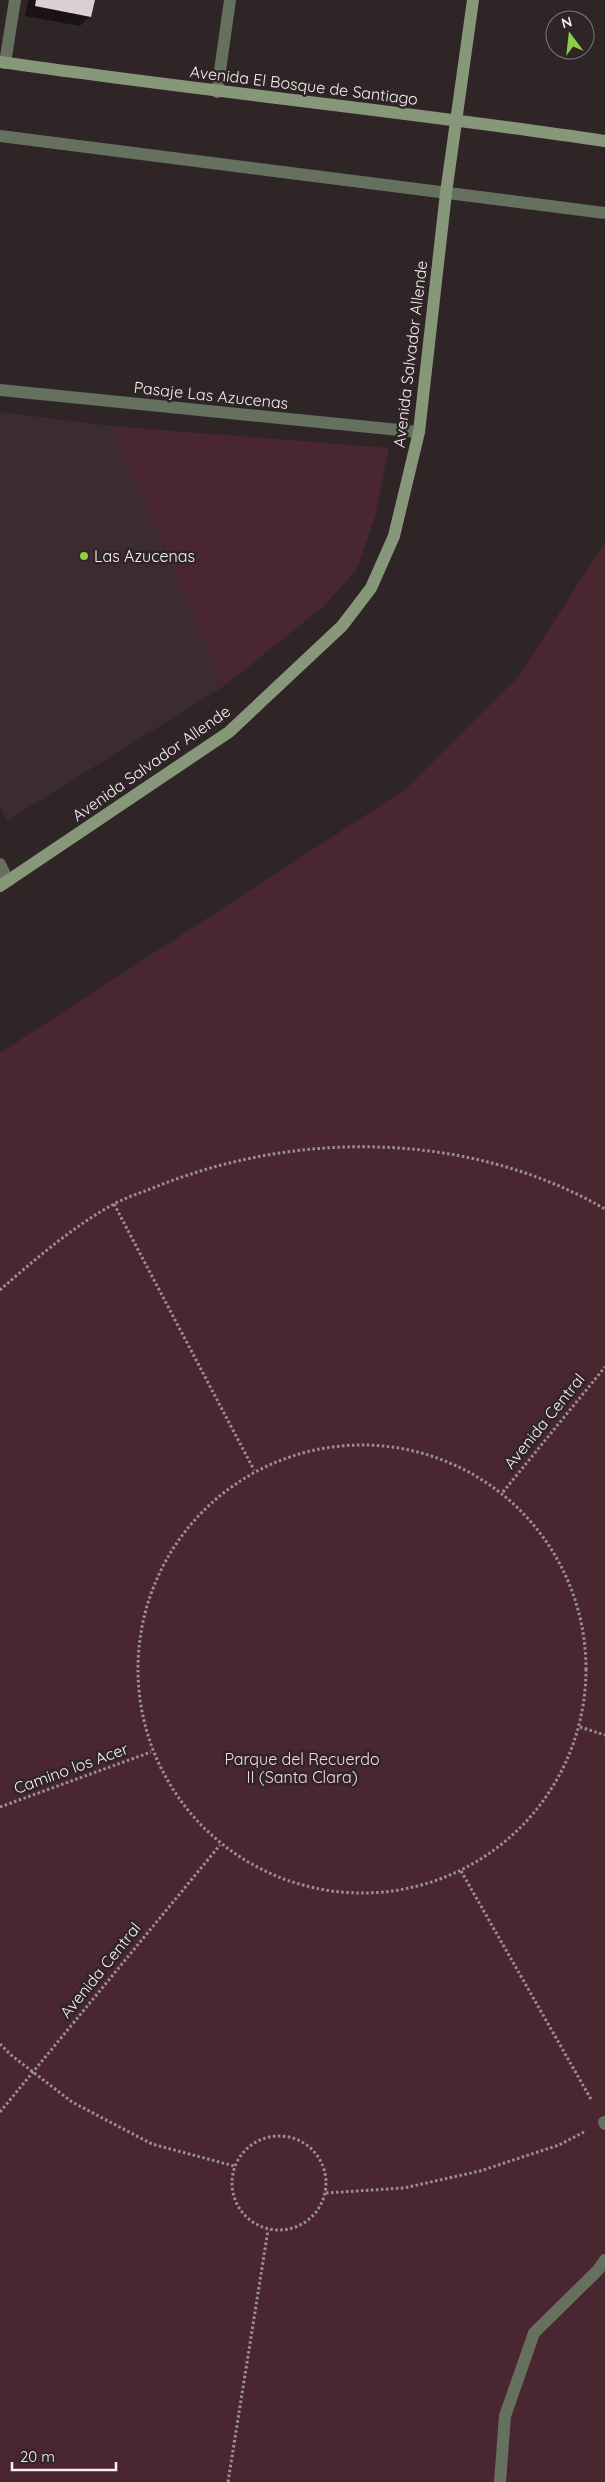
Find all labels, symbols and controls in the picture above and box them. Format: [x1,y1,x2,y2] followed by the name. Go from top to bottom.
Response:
[545,10,595,60] north arrow
[559,12,574,32] text: N
[189,61,419,109] street label: Avenida El Bosque de Santiago
[389,259,431,449] street label: Avenida Salvador Allende
[133,377,289,413] street label: Pasaje Las Azucenas
[94,546,195,566] place label: Las Azucenas
[78,550,90,562] marker: Las Azucenas
[68,701,234,825] street label: Avenida Salvador Allende
[499,1369,589,1473] street label: Avenida Central
[11,1738,131,1798] street label: Camino los Acer
[224,1749,380,1787] park label: Parque del Recuerdo II (Santa Clara)
[55,1918,145,2022] street label: Avenida Central
[12,2440,116,2472] scale bar
[20,2447,55,2466] text: 20 m

